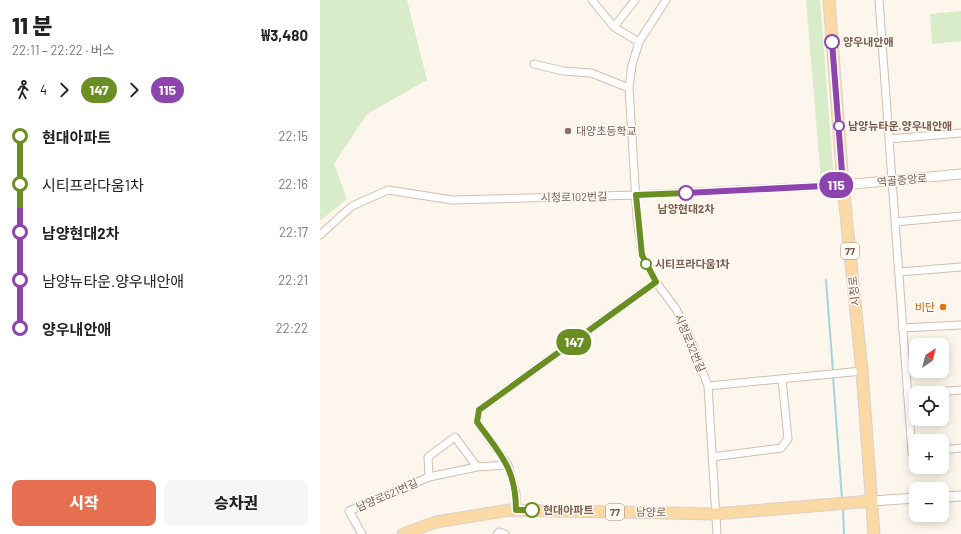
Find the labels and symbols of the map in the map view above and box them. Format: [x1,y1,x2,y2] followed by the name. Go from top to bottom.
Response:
[824,34,840,50] marker: 양우내안애
[843,35,894,48] place label: 양우내안애
[848,119,952,132] place label: 남양뉴타운.양우내안애
[833,120,845,132] marker: 남양뉴타운.양우내안애
[576,124,637,137] place label: 대양초등학교
[563,126,573,136] marker: 대양초등학교
[876,171,928,188] street label: 역골중앙로
[813,172,859,198] line badge: 115
[678,185,694,201] marker: 남양현대2차
[541,189,607,204] street label: 시청로102번길
[658,202,714,215] place label: 남양현대2차
[841,243,859,259] road number: 77
[655,257,730,270] place label: 시티프라다움1차
[640,258,652,270] marker: 시티프라다움1차
[845,275,862,307] street label: 시청로
[915,300,935,313] place label: 비단
[938,302,948,312] marker: 비단
[672,312,709,374] street label: 시청로32번길
[551,329,597,355] line badge: 147
[909,338,949,378] north arrow
[354,476,420,513] street label: 남양로621번길
[524,502,540,518] marker: 현대아파트
[543,503,594,516] place label: 현대아파트
[606,504,624,520] road number: 77
[636,505,666,518] street label: 남양로

